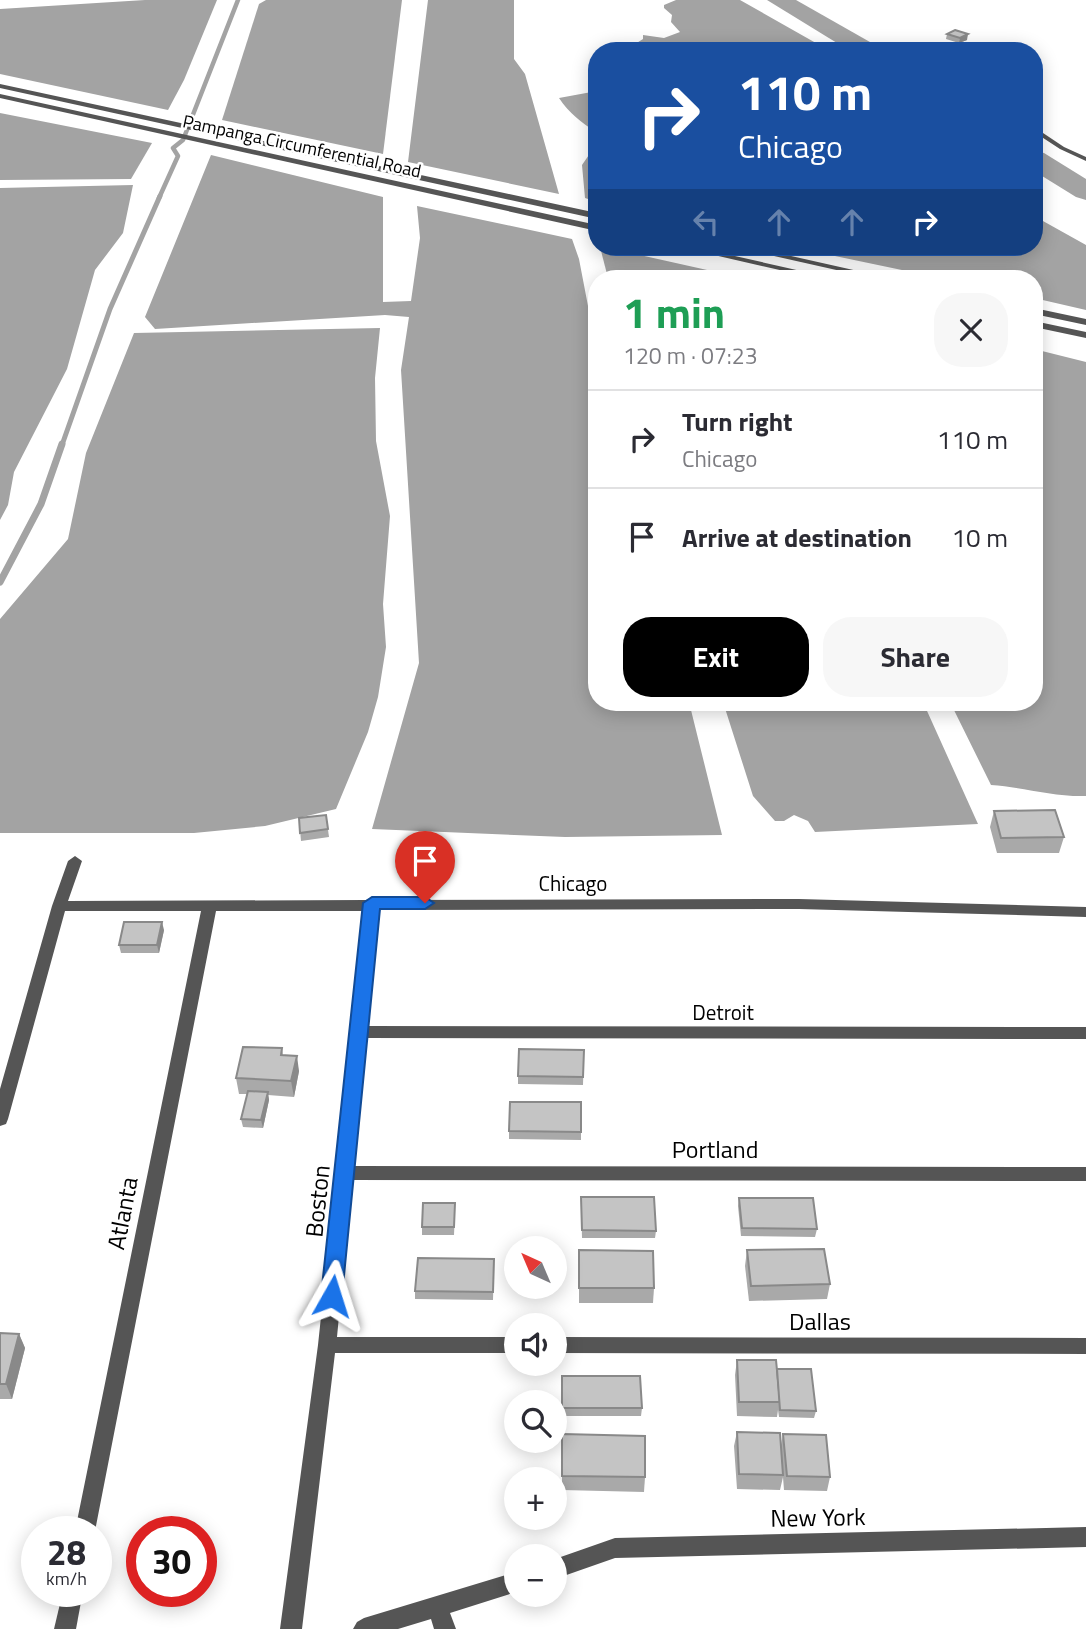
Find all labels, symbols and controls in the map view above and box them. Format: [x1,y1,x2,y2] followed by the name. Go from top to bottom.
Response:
[738,54,872,129] text: 110 m
[623,70,714,161] icon: right
[180,108,424,184] street label: Pampanga Circumferential Road
[738,122,843,170] text: Chicago
[687,203,725,241] icon: left
[760,203,798,241] icon: ahead
[833,203,871,241] icon: ahead
[906,203,944,241] icon: right
[623,280,725,344] text: 1 min
[934,293,1008,367] button: close
[623,338,758,373] text: 120 m · 07:23
[682,402,793,441] text: Turn right
[623,420,661,458] icon: right
[937,420,1008,459] text: 110 m
[682,441,757,476] text: Chicago
[623,518,661,556] icon: arrive
[682,518,912,557] text: Arrive at destination
[951,518,1008,557] text: 10 m
[623,617,809,697] button: Exit
[823,617,1008,697] button: Share
[395,831,455,903] pin
[406,842,444,880] icon: arrive
[539,867,607,899] street label: Chicago
[692,996,754,1028] street label: Detroit
[672,1131,758,1167] street label: Portland
[295,1163,339,1239] street label: Boston
[97,1174,147,1252] street label: Atlanta
[504,1236,567,1298] north arrow
[504,1236,567,1607] map controls
[295,1259,369,1333] position arrow
[789,1303,851,1339] street label: Dallas
[504,1313,567,1376] button: sound
[504,1390,567,1453] button: search
[504,1467,567,1530] button: +
[770,1498,866,1536] street label: New York
[126,1516,217,1607] speed limit sign: 30
[47,1525,86,1579] text: 28
[504,1544,567,1607] button: −
[46,1565,87,1592] text: km/h

